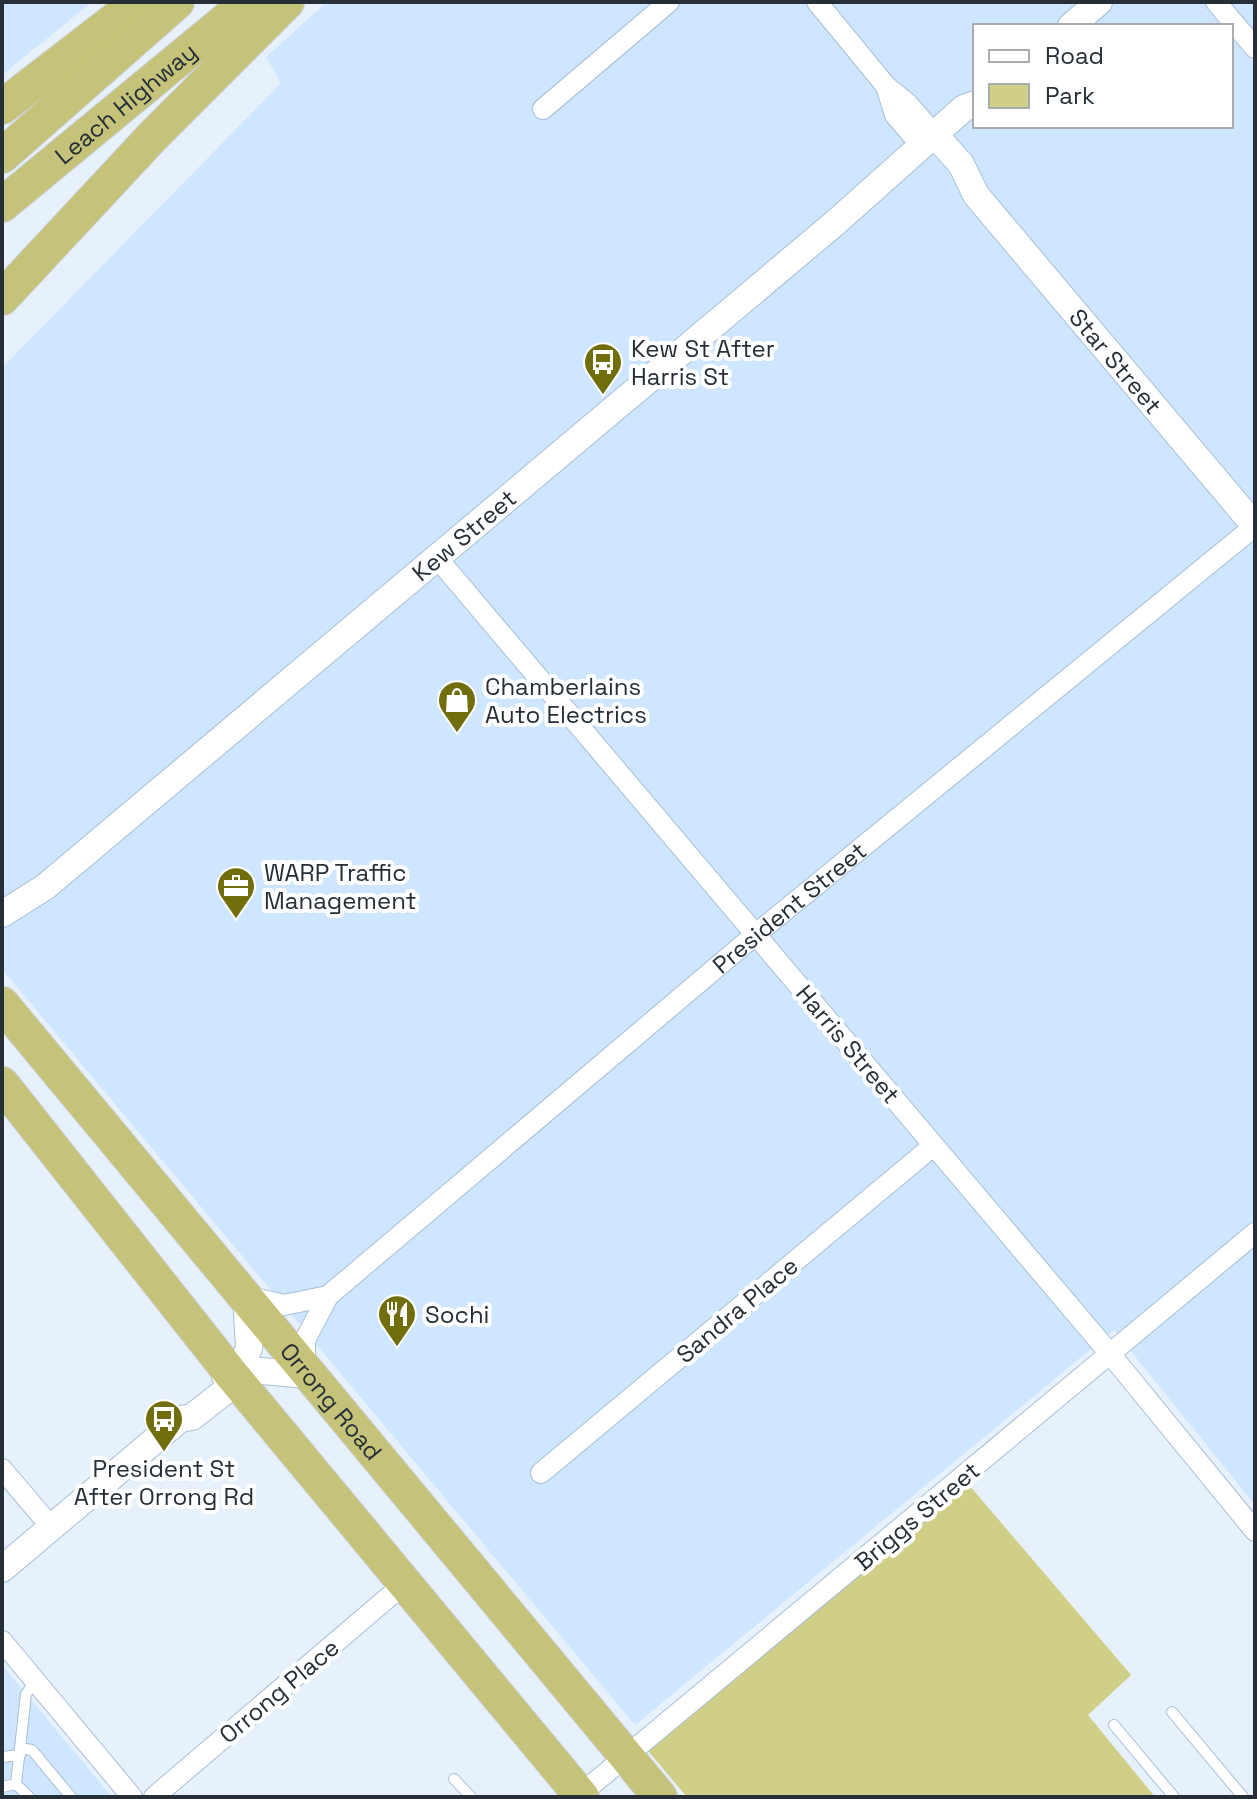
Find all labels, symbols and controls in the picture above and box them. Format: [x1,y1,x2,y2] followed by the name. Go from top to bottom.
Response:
[973,24,1233,128] legend
[48,36,203,171] street label: Leach Highway
[1045,40,1104,71] text: Road
[1045,80,1095,111] text: Park
[1063,302,1169,420] street label: Star Street
[631,333,775,392] place label: Kew St After Harris St
[582,341,624,396] bus stop icon: Kew St After Harris St
[405,482,522,588] street label: Kew Street
[485,671,647,730] place label: Chamberlains Auto Electrics
[436,679,478,734] shop icon: Chamberlains Auto Electrics
[706,835,872,980] street label: President Street
[264,857,417,916] place label: WARP Traffic Management
[215,865,257,920] office icon: WARP Traffic Management
[789,978,907,1110] street label: Harris Street
[670,1250,804,1370] street label: Sandra Place
[376,1293,418,1348] restaurant icon: Sochi
[425,1299,490,1330] place label: Sochi
[274,1336,389,1466] street label: Orrong Road
[143,1398,185,1453] bus stop icon: President St After Orrong Rd
[74,1453,254,1512] place label: President St After Orrong Rd
[848,1455,986,1577] street label: Briggs Street
[213,1632,345,1750] street label: Orrong Place

